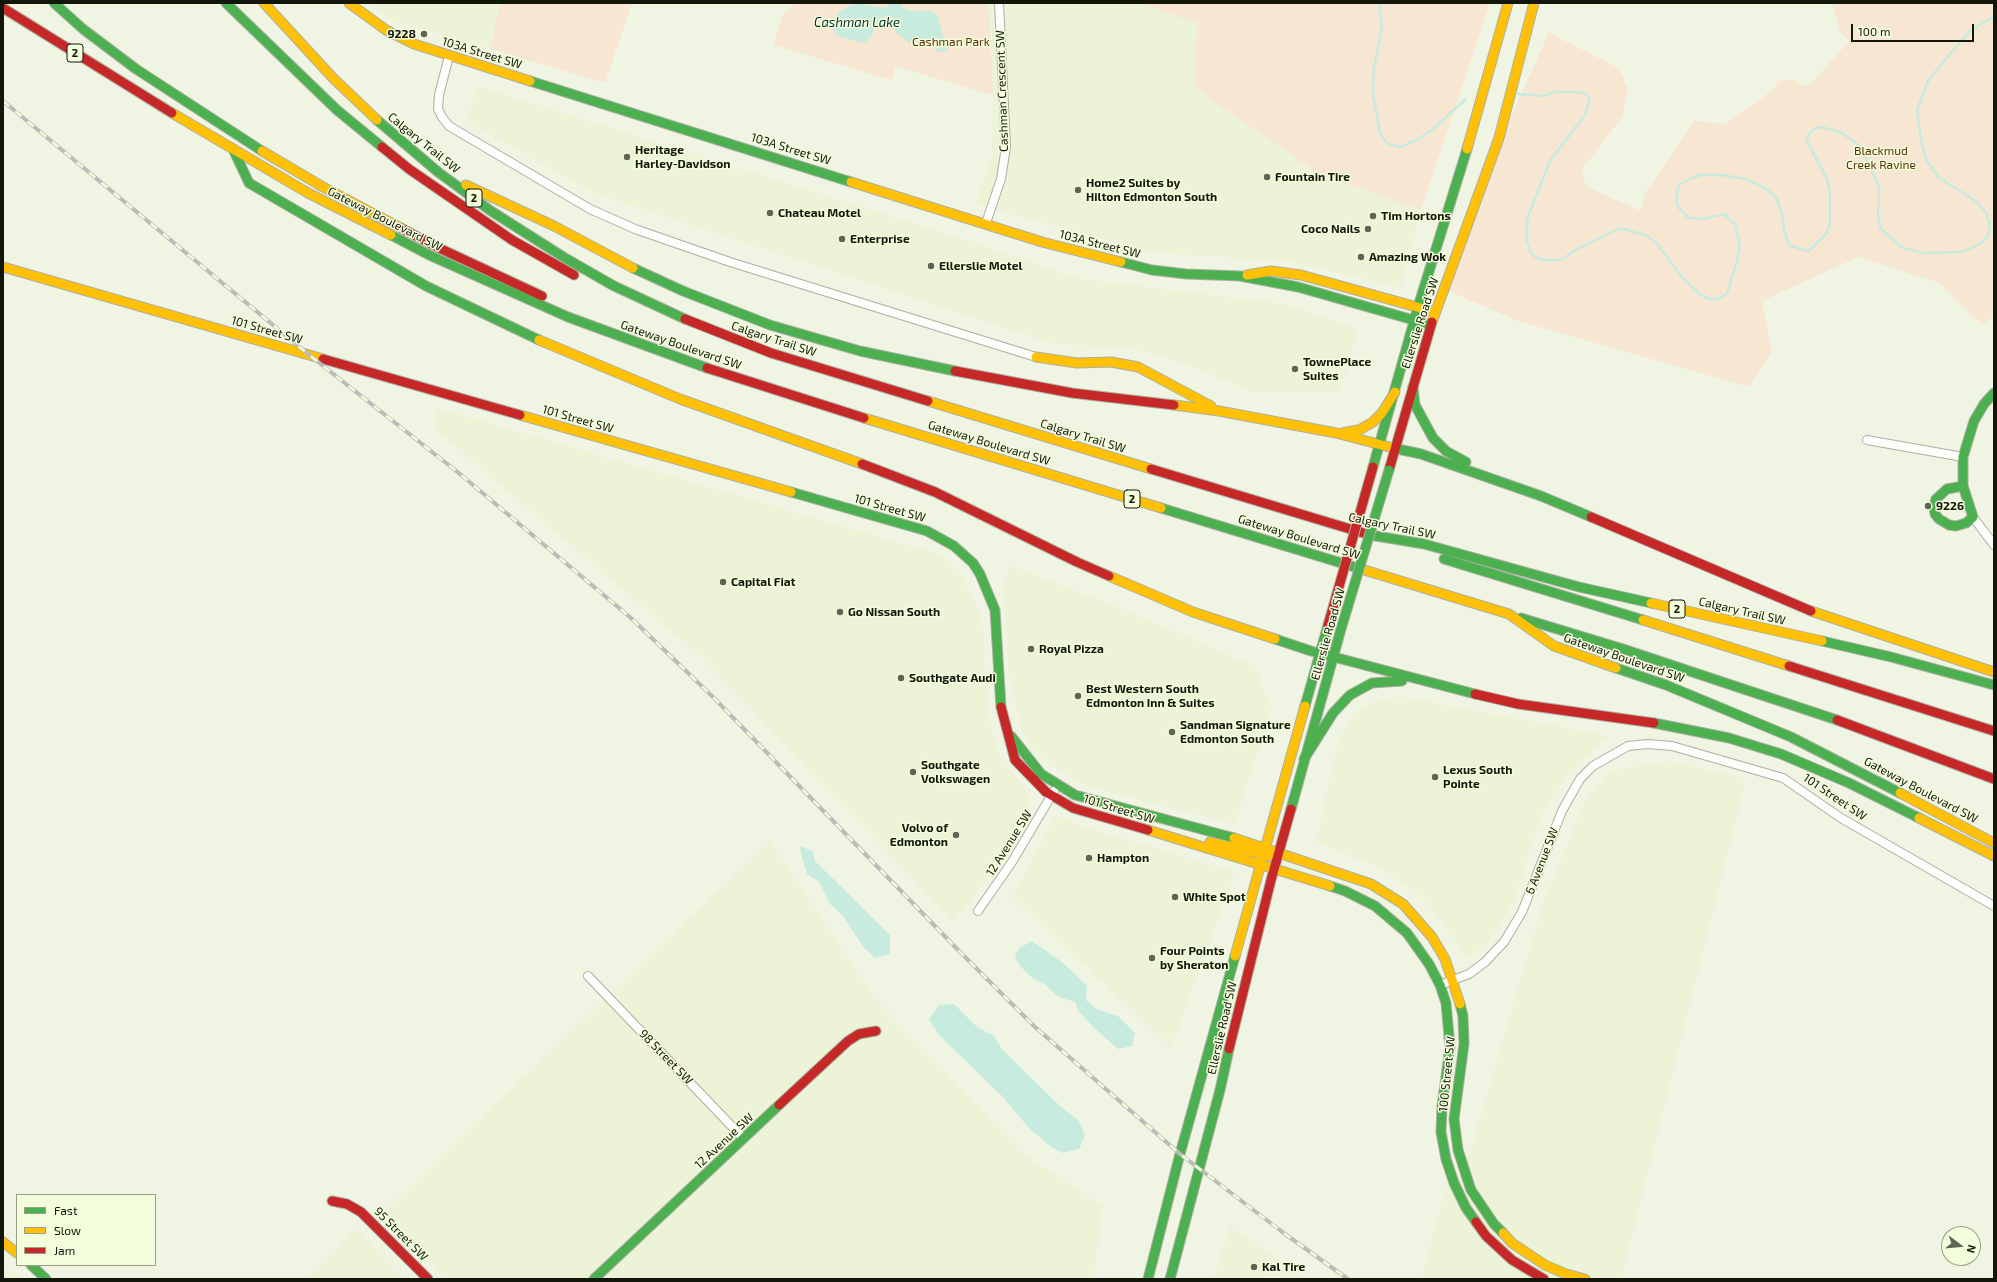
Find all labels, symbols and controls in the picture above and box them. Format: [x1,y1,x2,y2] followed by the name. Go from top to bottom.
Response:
[814,15,900,31] water label: Cashman Lake
[1853,16,1976,42] scale bar
[1858,24,1890,38] text: 100 m
[388,27,416,41] place label: 9228
[419,29,429,39] marker: 9228
[993,30,1011,152] street label: Cashman Crescent SW
[440,34,524,72] street label: 103A Street SW
[912,35,990,49] park label: Cashman Park
[67,44,83,62] road number: 2
[385,110,463,176] street label: Calgary Trail SW
[749,130,833,168] street label: 103A Street SW
[635,143,731,171] place label: Heritage Harley-Davidson
[1846,144,1916,172] park label: Blackmud Creek Ravine
[622,152,632,162] marker: Heritage Harley-Davidson
[1275,170,1350,184] place label: Fountain Tire
[1262,172,1272,182] marker: Fountain Tire
[1086,176,1217,204] place label: Home2 Suites by Hilton Edmonton South
[325,184,445,254] street label: Gateway Boulevard SW
[1073,185,1083,195] marker: Home2 Suites by Hilton Edmonton South
[466,189,482,207] road number: 2
[778,206,861,220] place label: Chateau Motel
[765,208,775,218] marker: Chateau Motel
[1381,209,1451,223] place label: Tim Hortons
[1368,211,1378,221] marker: Tim Hortons
[1301,222,1360,236] place label: Coco Nails
[1363,224,1373,234] marker: Coco Nails
[1058,227,1142,261] street label: 103A Street SW
[850,232,910,246] place label: Enterprise
[837,234,847,244] marker: Enterprise
[1369,250,1446,264] place label: Amazing Wok
[1356,252,1366,262] marker: Amazing Wok
[939,259,1022,273] place label: Ellerslie Motel
[926,261,936,271] marker: Ellerslie Motel
[1398,275,1442,371] street label: Ellerslie Road SW
[230,313,304,347] street label: 101 Street SW
[619,318,743,372] street label: Gateway Boulevard SW
[730,318,818,360] street label: Calgary Trail SW
[1303,355,1371,383] place label: TownePlace Suites
[1290,364,1300,374] marker: TownePlace Suites
[541,402,615,436] street label: 101 Street SW
[1039,416,1127,456] street label: Calgary Trail SW
[926,418,1052,468] street label: Gateway Boulevard SW
[1124,490,1140,508] road number: 2
[853,491,927,525] street label: 101 Street SW
[1936,499,1964,513] place label: 9226
[1923,501,1933,511] marker: 9226
[1347,510,1437,542] street label: Calgary Trail SW
[1236,512,1362,562] street label: Gateway Boulevard SW
[731,575,795,589] place label: Capital Fiat
[718,577,728,587] marker: Capital Fiat
[1308,586,1348,682] street label: Ellerslie Road SW
[1697,594,1787,628] street label: Calgary Trail SW
[1669,600,1685,618] road number: 2
[848,605,940,619] place label: Go Nissan South
[835,607,845,617] marker: Go Nissan South
[1562,631,1686,685] street label: Gateway Boulevard SW
[1039,642,1104,656] place label: Royal Pizza
[1026,644,1036,654] marker: Royal Pizza
[909,671,996,685] place label: Southgate Audi
[896,673,906,683] marker: Southgate Audi
[1086,682,1215,710] place label: Best Western South Edmonton Inn & Suites
[1073,691,1083,701] marker: Best Western South Edmonton Inn & Suites
[1180,718,1291,746] place label: Sandman Signature Edmonton South
[1167,727,1177,737] marker: Sandman Signature Edmonton South
[1862,754,1980,826] street label: Gateway Boulevard SW
[921,758,990,786] place label: Southgate Volkswagen
[1443,763,1512,791] place label: Lexus South Pointe
[908,767,918,777] marker: Southgate Volkswagen
[1800,770,1870,824] street label: 101 Street SW
[1430,772,1440,782] marker: Lexus South Pointe
[1082,791,1156,827] street label: 101 Street SW
[983,807,1035,879] street label: 12 Avenue SW
[890,821,948,849] place label: Volvo of Edmonton
[1523,825,1561,897] street label: 6 Avenue SW
[951,830,961,840] marker: Volvo of Edmonton
[1097,851,1149,865] place label: Hampton
[1084,853,1094,863] marker: Hampton
[1183,890,1246,904] place label: White Spot
[1170,892,1180,902] marker: White Spot
[1160,944,1229,972] place label: Four Points by Sheraton
[1147,953,1157,963] marker: Four Points by Sheraton
[1204,980,1240,1076] street label: Ellerslie Road SW
[636,1026,696,1088] street label: 98 Street SW
[1436,1035,1458,1113] street label: 100 Street SW
[692,1110,756,1172] street label: 12 Avenue SW
[16,1194,156,1266] legend
[54,1203,77,1217] text: Fast
[371,1204,431,1264] street label: 95 Street SW
[54,1223,81,1237] text: Slow
[1941,1226,1981,1266] north arrow
[54,1243,75,1257] text: Jam
[1965,1244,1979,1255] text: N
[1262,1260,1305,1274] place label: Kal Tire
[1249,1262,1259,1272] marker: Kal Tire

